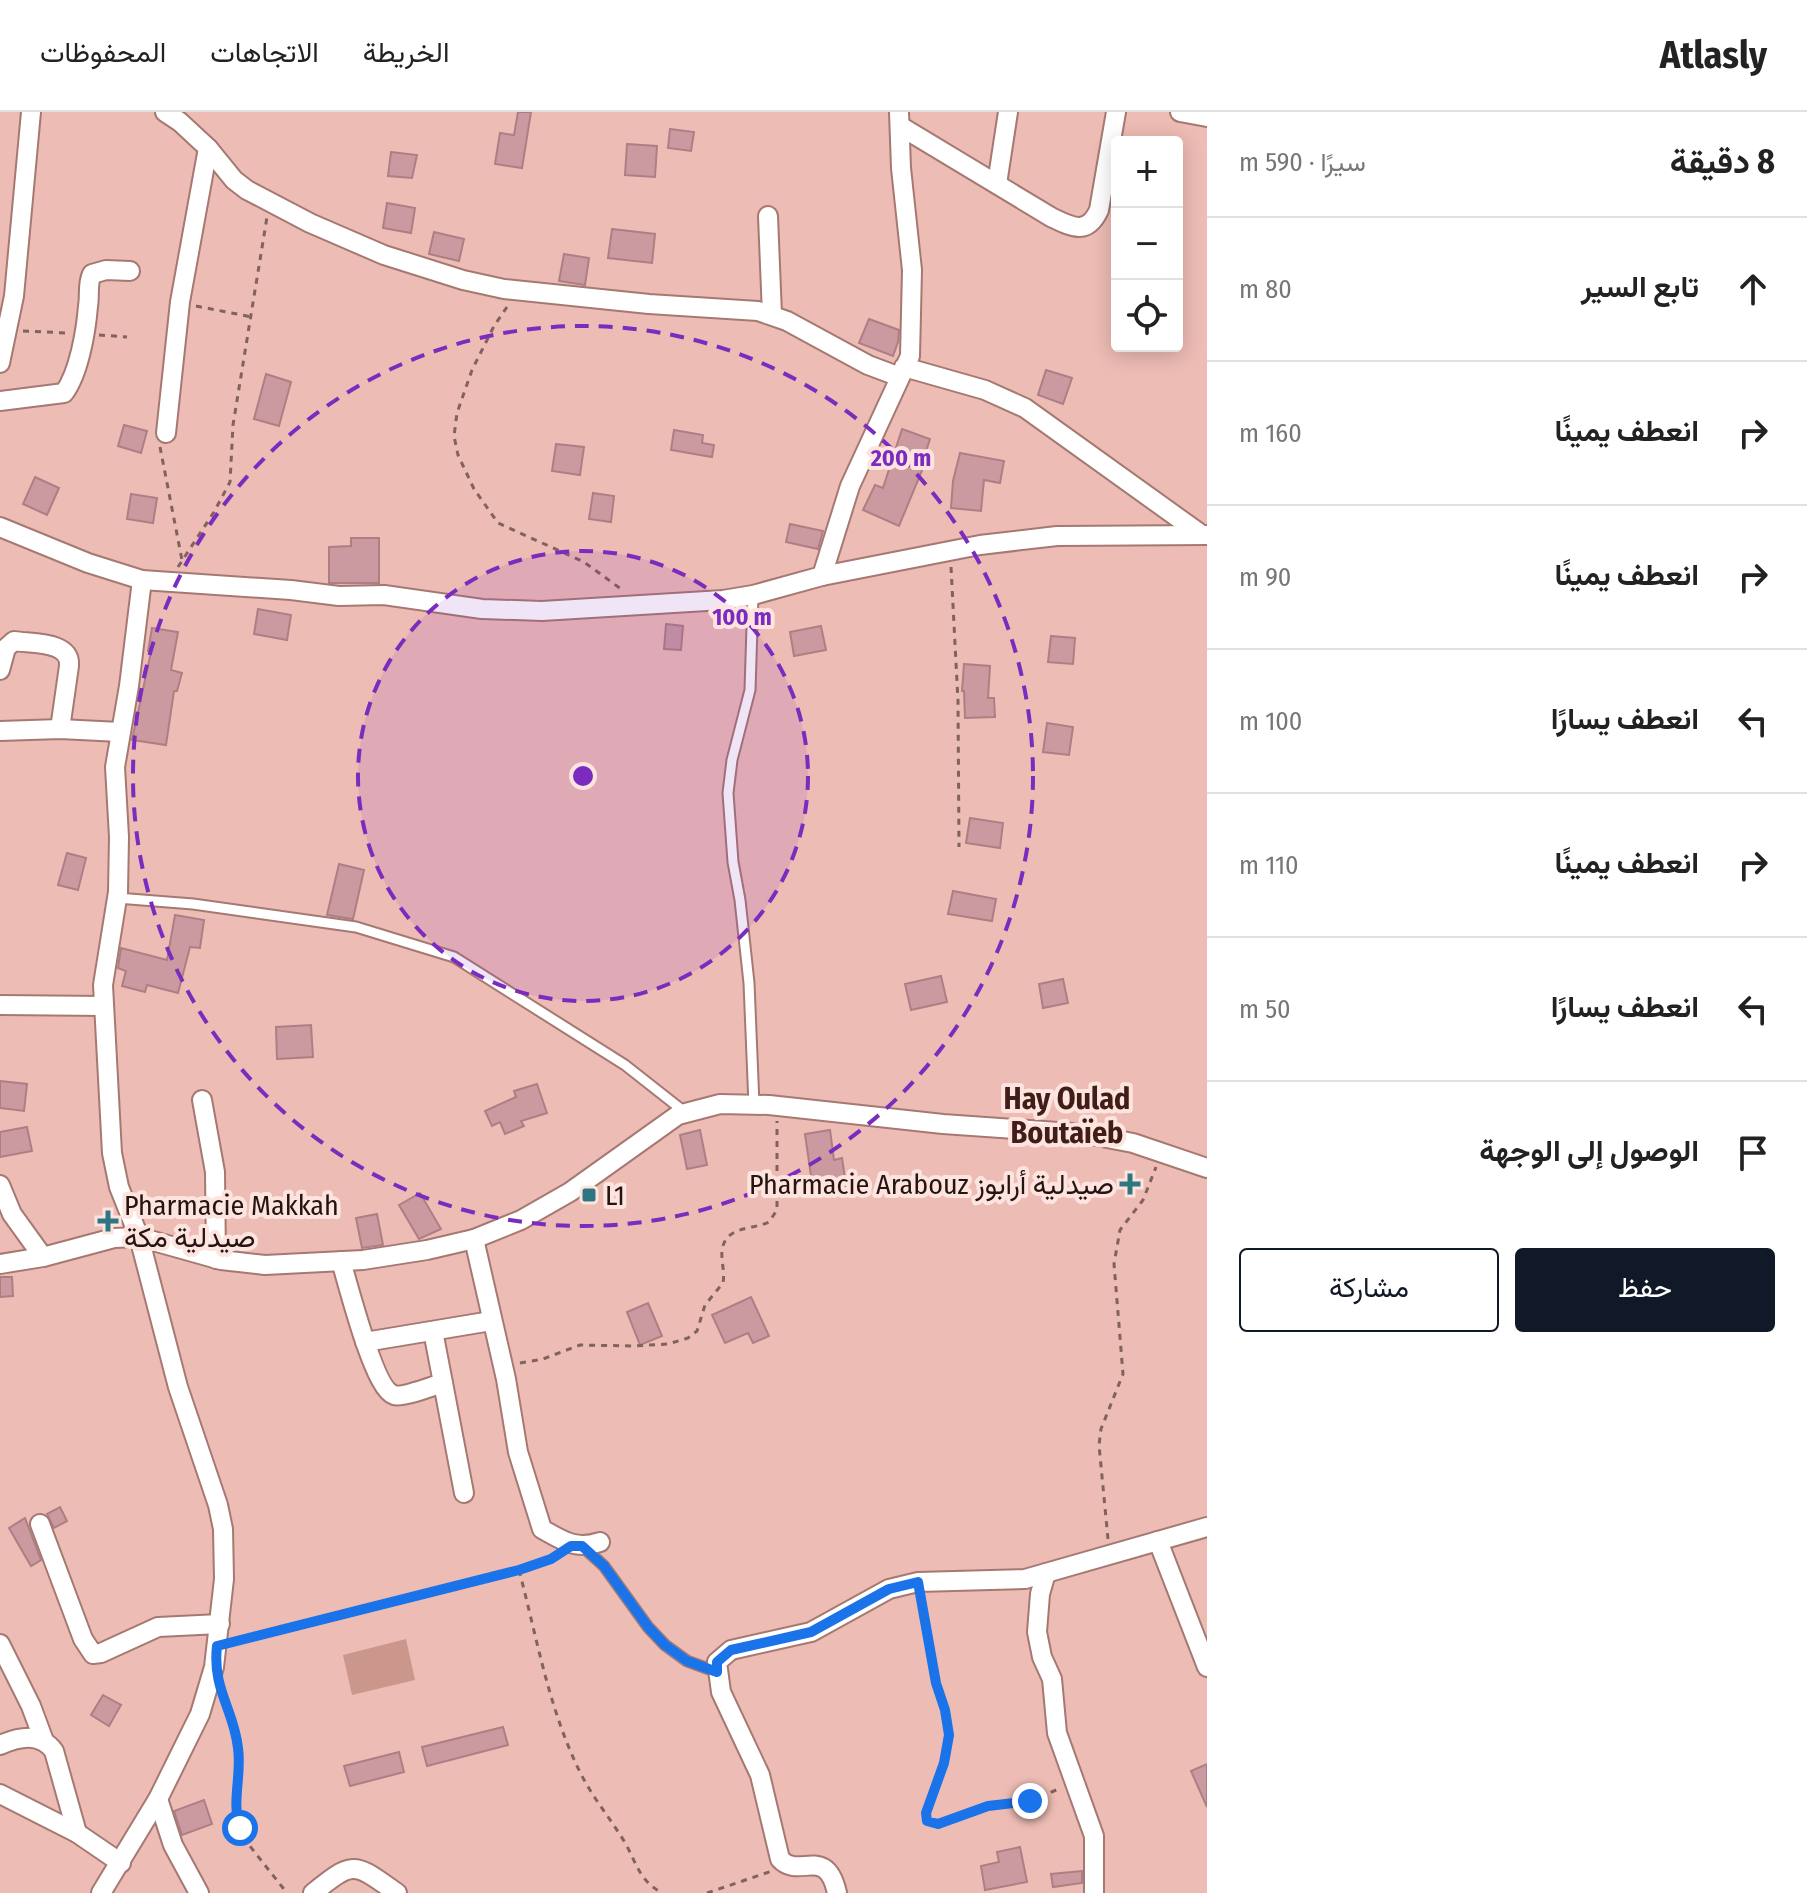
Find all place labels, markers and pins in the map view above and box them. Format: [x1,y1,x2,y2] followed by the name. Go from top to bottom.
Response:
[569,762,597,790] centre of rings
[749,1168,1114,1202] place label: Pharmacie Arabouz صيدلية أرابوز
[1121,1175,1139,1193] marker: Pharmacie Arabouz صيدلية أرابوز
[605,1179,625,1212] place label: L1
[580,1186,598,1204] marker: L1
[124,1189,339,1254] place label: Pharmacie Makkah صيدلية مكة
[99,1212,117,1230] marker: Pharmacie Makkah صيدلية مكة

